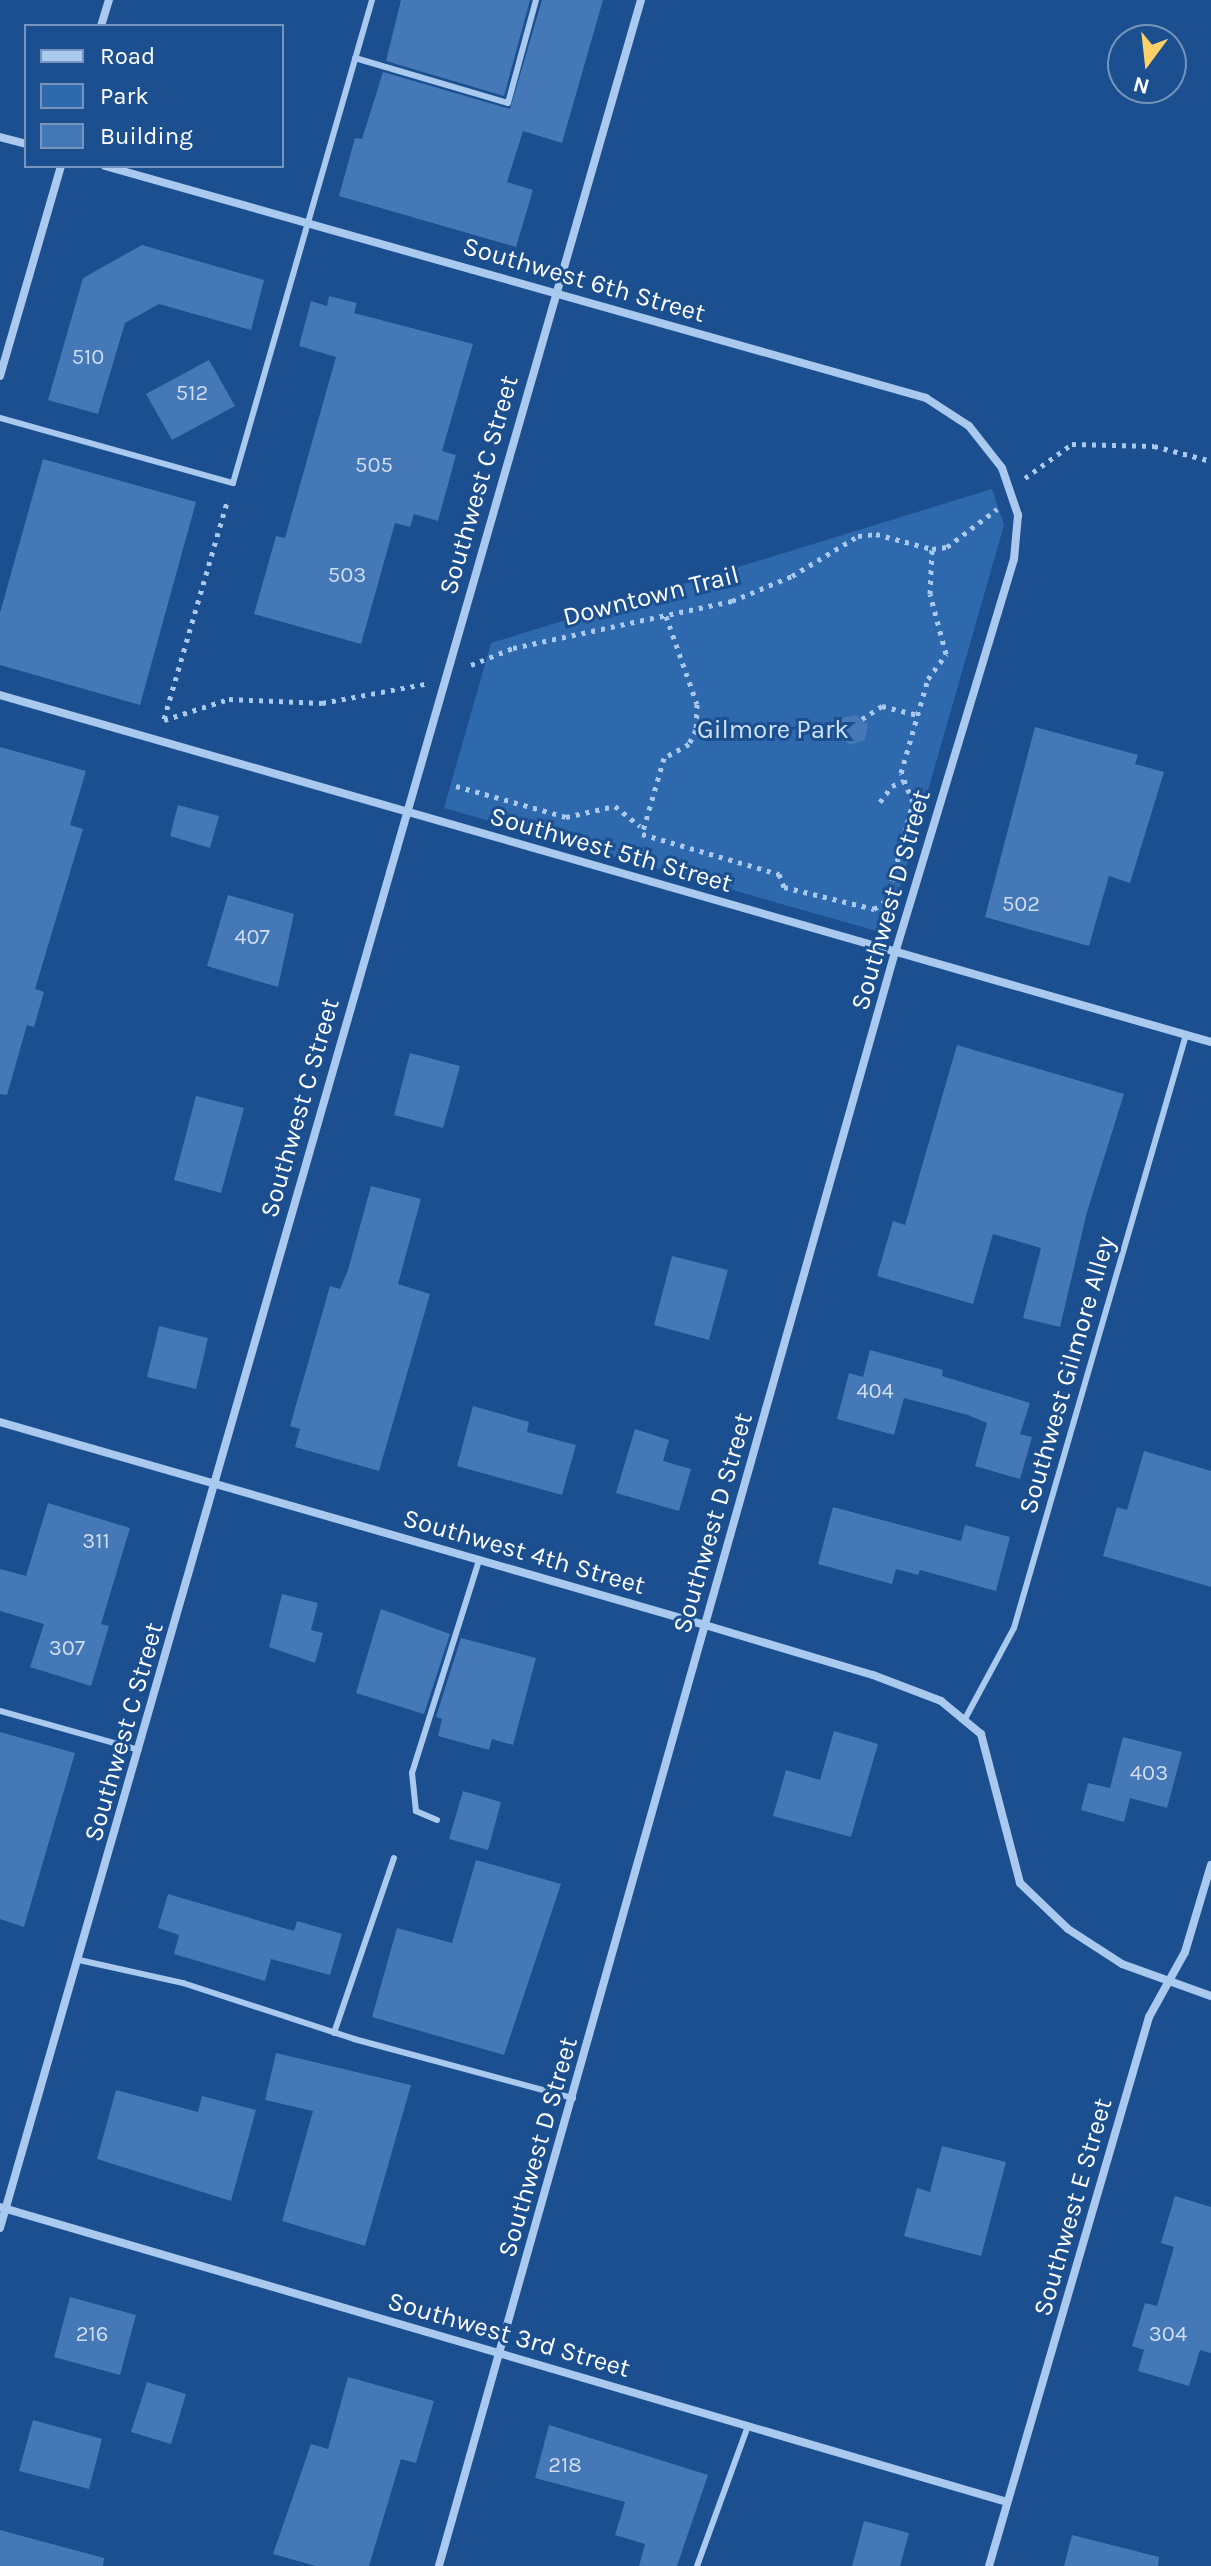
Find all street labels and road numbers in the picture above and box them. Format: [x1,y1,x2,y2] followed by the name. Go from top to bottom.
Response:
[459,230,709,330] street label: Southwest 6th Street
[433,372,525,598] street label: Southwest C Street
[560,559,742,633] street label: Downtown Trail
[845,786,937,1014] street label: Southwest D Street
[486,800,736,900] street label: Southwest 5th Street
[254,995,346,1221] street label: Southwest C Street
[1012,1233,1122,1517] street label: Southwest Gilmore Alley
[667,1409,759,1637] street label: Southwest D Street
[399,1502,649,1602] street label: Southwest 4th Street
[78,1619,170,1845] street label: Southwest C Street
[492,2033,584,2261] street label: Southwest D Street
[1027,2095,1119,2319] street label: Southwest E Street
[384,2285,634,2385] street label: Southwest 3rd Street

